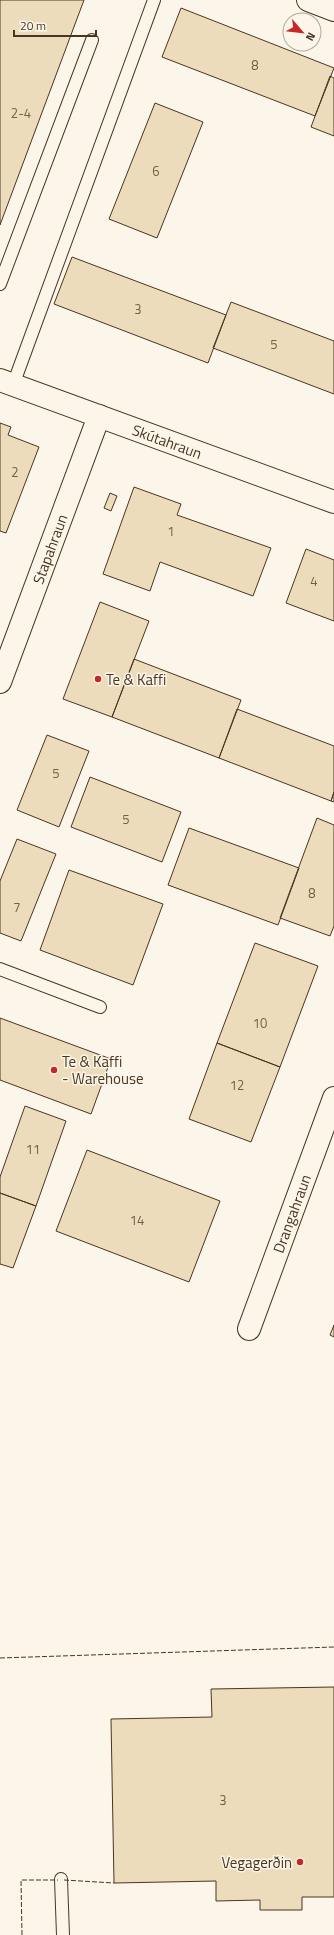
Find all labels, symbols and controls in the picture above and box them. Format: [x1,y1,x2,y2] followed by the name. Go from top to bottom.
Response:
[14,12,96,38] scale bar
[282,12,322,52] north arrow
[20,16,46,35] text: 20 m
[302,30,320,44] text: N
[251,55,259,75] house number: 8
[11,103,31,123] house number: 2-4
[152,161,160,181] house number: 6
[134,299,142,319] house number: 3
[270,334,278,354] house number: 5
[129,418,205,464] street label: Skútahraun
[11,462,19,482] house number: 2
[26,511,73,587] street label: Stapahraun
[167,521,175,541] house number: 1
[310,571,318,591] house number: 4
[106,668,166,691] place label: Te & Kaffi
[93,674,103,684] marker: Te & Kaffi
[52,763,60,783] house number: 5
[122,809,130,829] house number: 5
[308,883,316,903] house number: 8
[13,897,21,917] house number: 7
[253,1013,267,1033] house number: 10
[62,1050,144,1090] place label: Te & Kaffi - Warehouse
[49,1065,59,1075] marker: Te & Kaffi - Warehouse
[230,1075,244,1095] house number: 12
[26,1139,40,1159] house number: 11
[266,1171,317,1256] street label: Drangahraun
[130,1210,144,1230] house number: 14
[219,1790,227,1810] house number: 3
[222,1851,292,1874] place label: Vegagerðin
[295,1857,305,1867] marker: Vegagerðin

